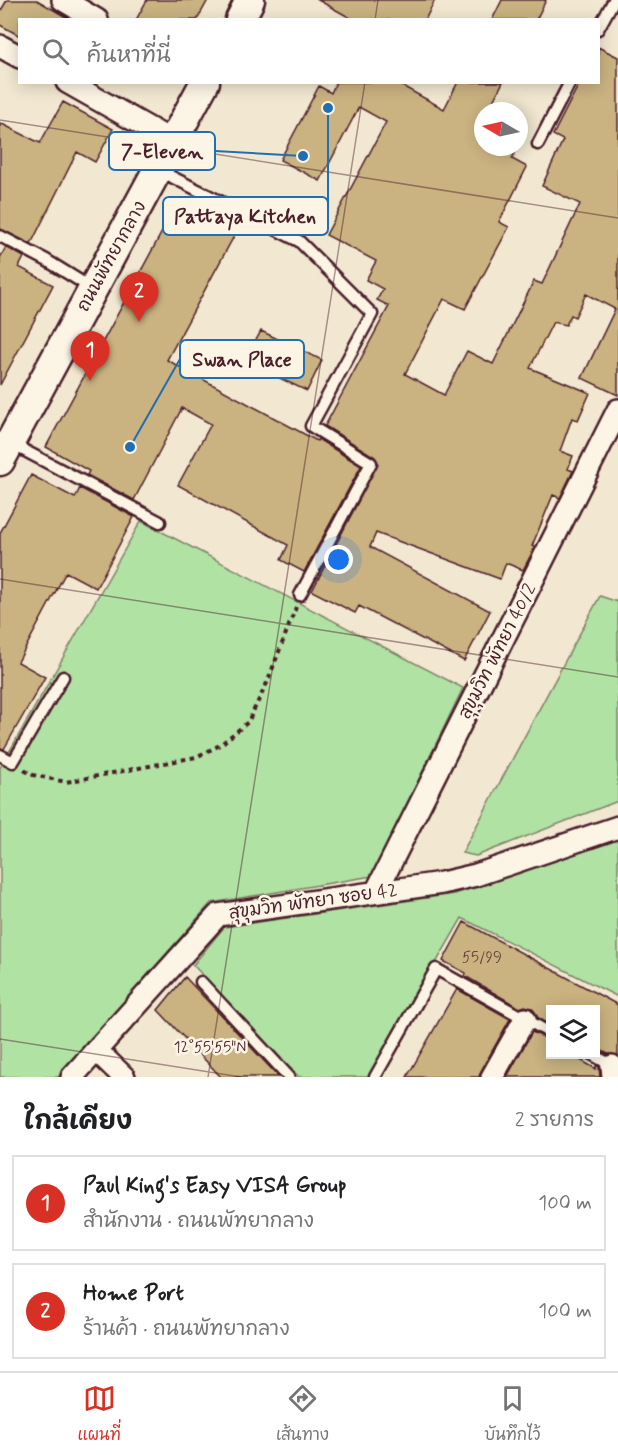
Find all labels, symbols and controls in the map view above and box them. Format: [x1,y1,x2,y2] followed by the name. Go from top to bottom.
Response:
[18,18,600,84] search box
[39,35,72,68] icon: search
[87,42,171,70] text: ค้นหาที่นี่
[474,102,528,156] north arrow
[109,132,215,170] callout: 7-Eleven
[121,139,203,166] text: 7-Eleven
[72,197,152,316] street label: ถนนพัทยากลาง
[163,197,328,235] callout: Pattaya Kitchen
[174,204,316,231] text: Pattaya Kitchen
[120,272,158,322] pin: 2
[70,332,110,381] pin: 1
[180,340,304,378] callout: Swan Place
[192,347,292,374] text: Swan Place
[324,545,353,574] your location
[453,580,543,724] street label: สุขุมวิท พัทยา 40/2
[227,878,399,927] street label: สุขุมวิท พัทยา ซอย 42
[462,948,502,968] house number: 55/99
[546,1005,600,1059] map controls
[546,1005,600,1059] button: layers
[174,1038,246,1058] text: 12°55'55"N
[24,1105,132,1139] text: ใกล้เคียง
[515,1107,594,1134] text: 2 รายการ
[83,1172,347,1200] text: Paul King's Easy VISA Group
[41,1190,50,1217] text: 1
[538,1190,592,1217] text: 100 m
[83,1208,314,1235] text: สำนักงาน · ถนนพัทยากลาง
[83,1280,184,1308] text: Home Port
[41,1298,50,1325] text: 2
[538,1298,592,1325] text: 100 m
[83,1316,290,1343] text: ร้านค้า · ถนนพัทยากลาง
[78,1382,121,1446] tab: แผนที่
[276,1382,329,1446] tab: เส้นทาง
[484,1382,540,1446] tab: บันทึกไว้

